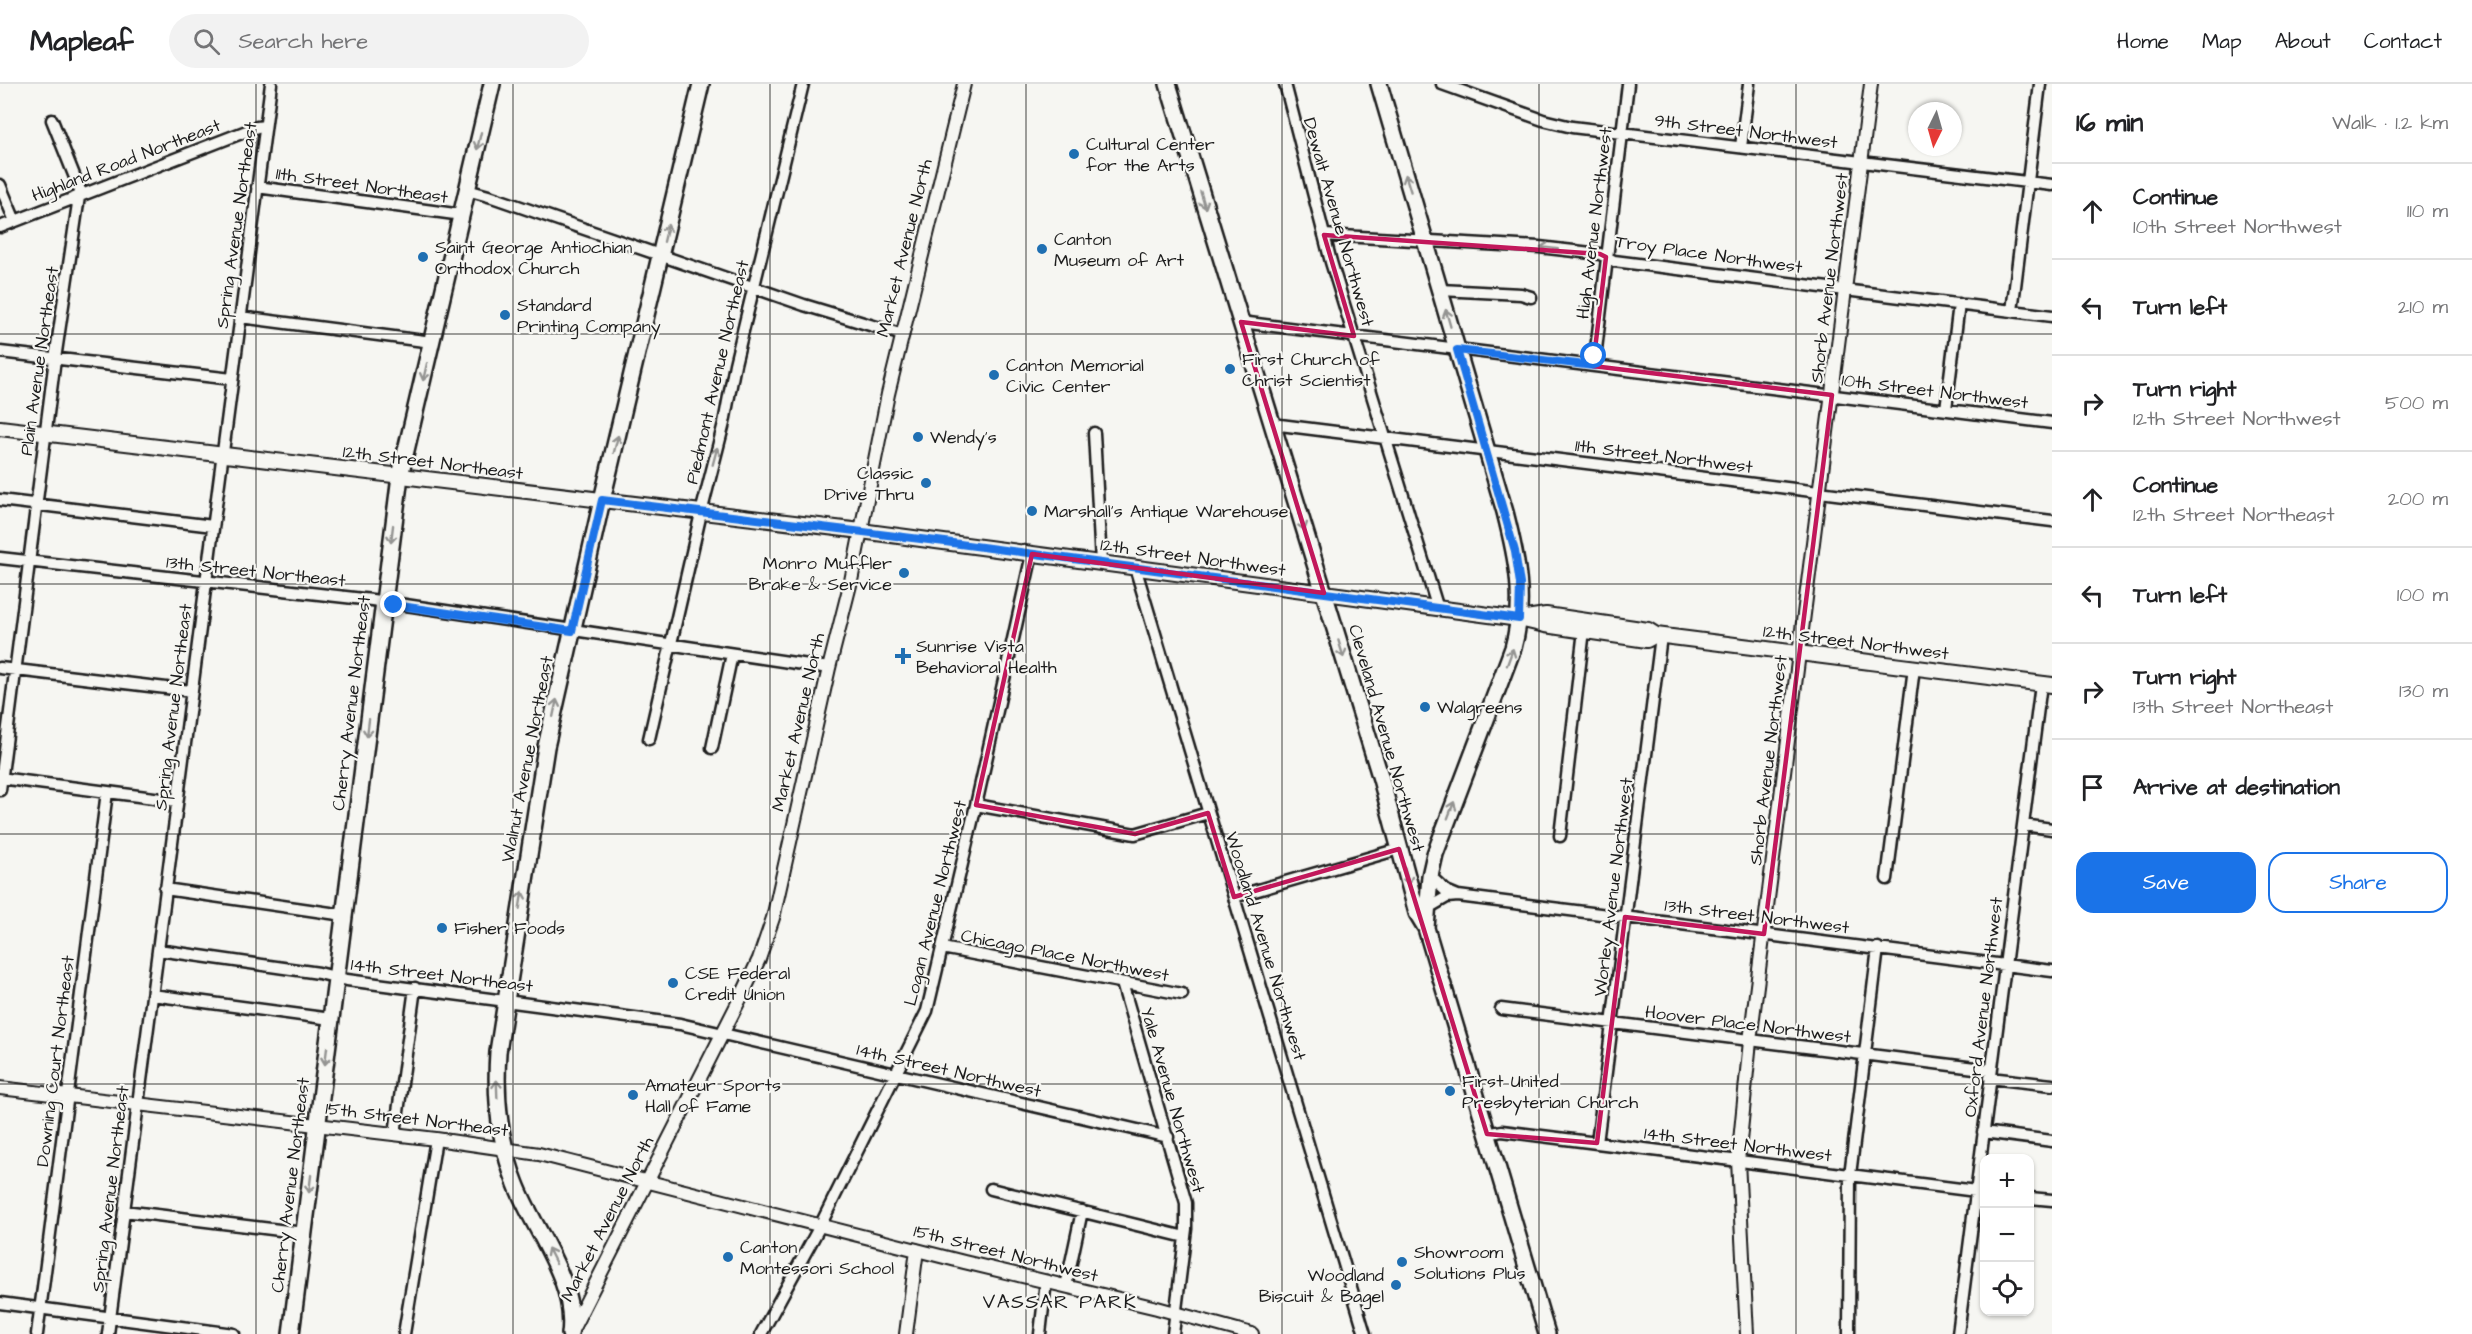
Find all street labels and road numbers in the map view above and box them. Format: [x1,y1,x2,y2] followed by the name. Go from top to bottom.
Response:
[1653,108,1840,155] street label: 9th Street Northwest
[28,113,225,209] street label: Highland Road Northeast
[1297,115,1381,330] street label: Dewalt Avenue Northwest
[210,120,264,330] street label: Spring Avenue Northeast
[1570,125,1620,320] street label: High Avenue Northwest
[870,156,939,340] street label: Market Avenue North
[274,161,450,210] street label: 11th Street Northeast
[1804,171,1855,385] street label: Shorb Avenue Northwest
[1614,229,1805,281] street label: Troy Place Northwest
[680,257,756,487] street label: Piedmont Avenue Northeast
[14,264,65,457] street label: Plain Avenue Northeast
[1840,368,2030,415] street label: 10th Street Northwest
[1574,433,1755,480] street label: 11th Street Northwest
[341,439,525,486] street label: 12th Street Northeast
[1099,532,1288,583] street label: 12th Street Northwest
[165,550,348,593] street label: 13th Street Northeast
[326,593,378,812] street label: Cherry Avenue Northeast
[148,602,200,812] street label: Spring Avenue Northeast
[1762,619,1951,666] street label: 12th Street Northwest
[1342,621,1431,856] street label: Cleveland Avenue Northwest
[766,630,831,814] street label: Market Avenue North
[495,653,560,865] street label: Walnut Avenue Northeast
[1743,653,1794,867] street label: Shorb Avenue Northwest
[1588,775,1640,998] street label: Worley Avenue Northwest
[898,797,974,1009] street label: Logan Avenue Northwest
[1219,829,1312,1064] street label: Woodland Avenue Northwest
[1663,893,1851,940] street label: 13th Street Northwest
[1958,895,2009,1119] street label: Oxford Avenue Northwest
[959,923,1172,989] street label: Chicago Place Northwest
[349,952,535,999] street label: 14th Street Northeast
[30,953,82,1168] street label: Downing Court Northeast
[1644,999,1853,1050] street label: Hoover Place Northwest
[1134,1004,1211,1197] street label: Yale Avenue Northwest
[854,1037,1044,1104] street label: 14th Street Northwest
[265,1075,317,1294] street label: Cherry Avenue Northeast
[85,1084,137,1294] street label: Spring Avenue Northeast
[324,1096,510,1143] street label: 15th Street Northeast
[1643,1121,1834,1168] street label: 14th Street Northwest
[555,1132,660,1306] street label: Market Avenue North
[911,1218,1101,1289] street label: 15th Street Northwest

